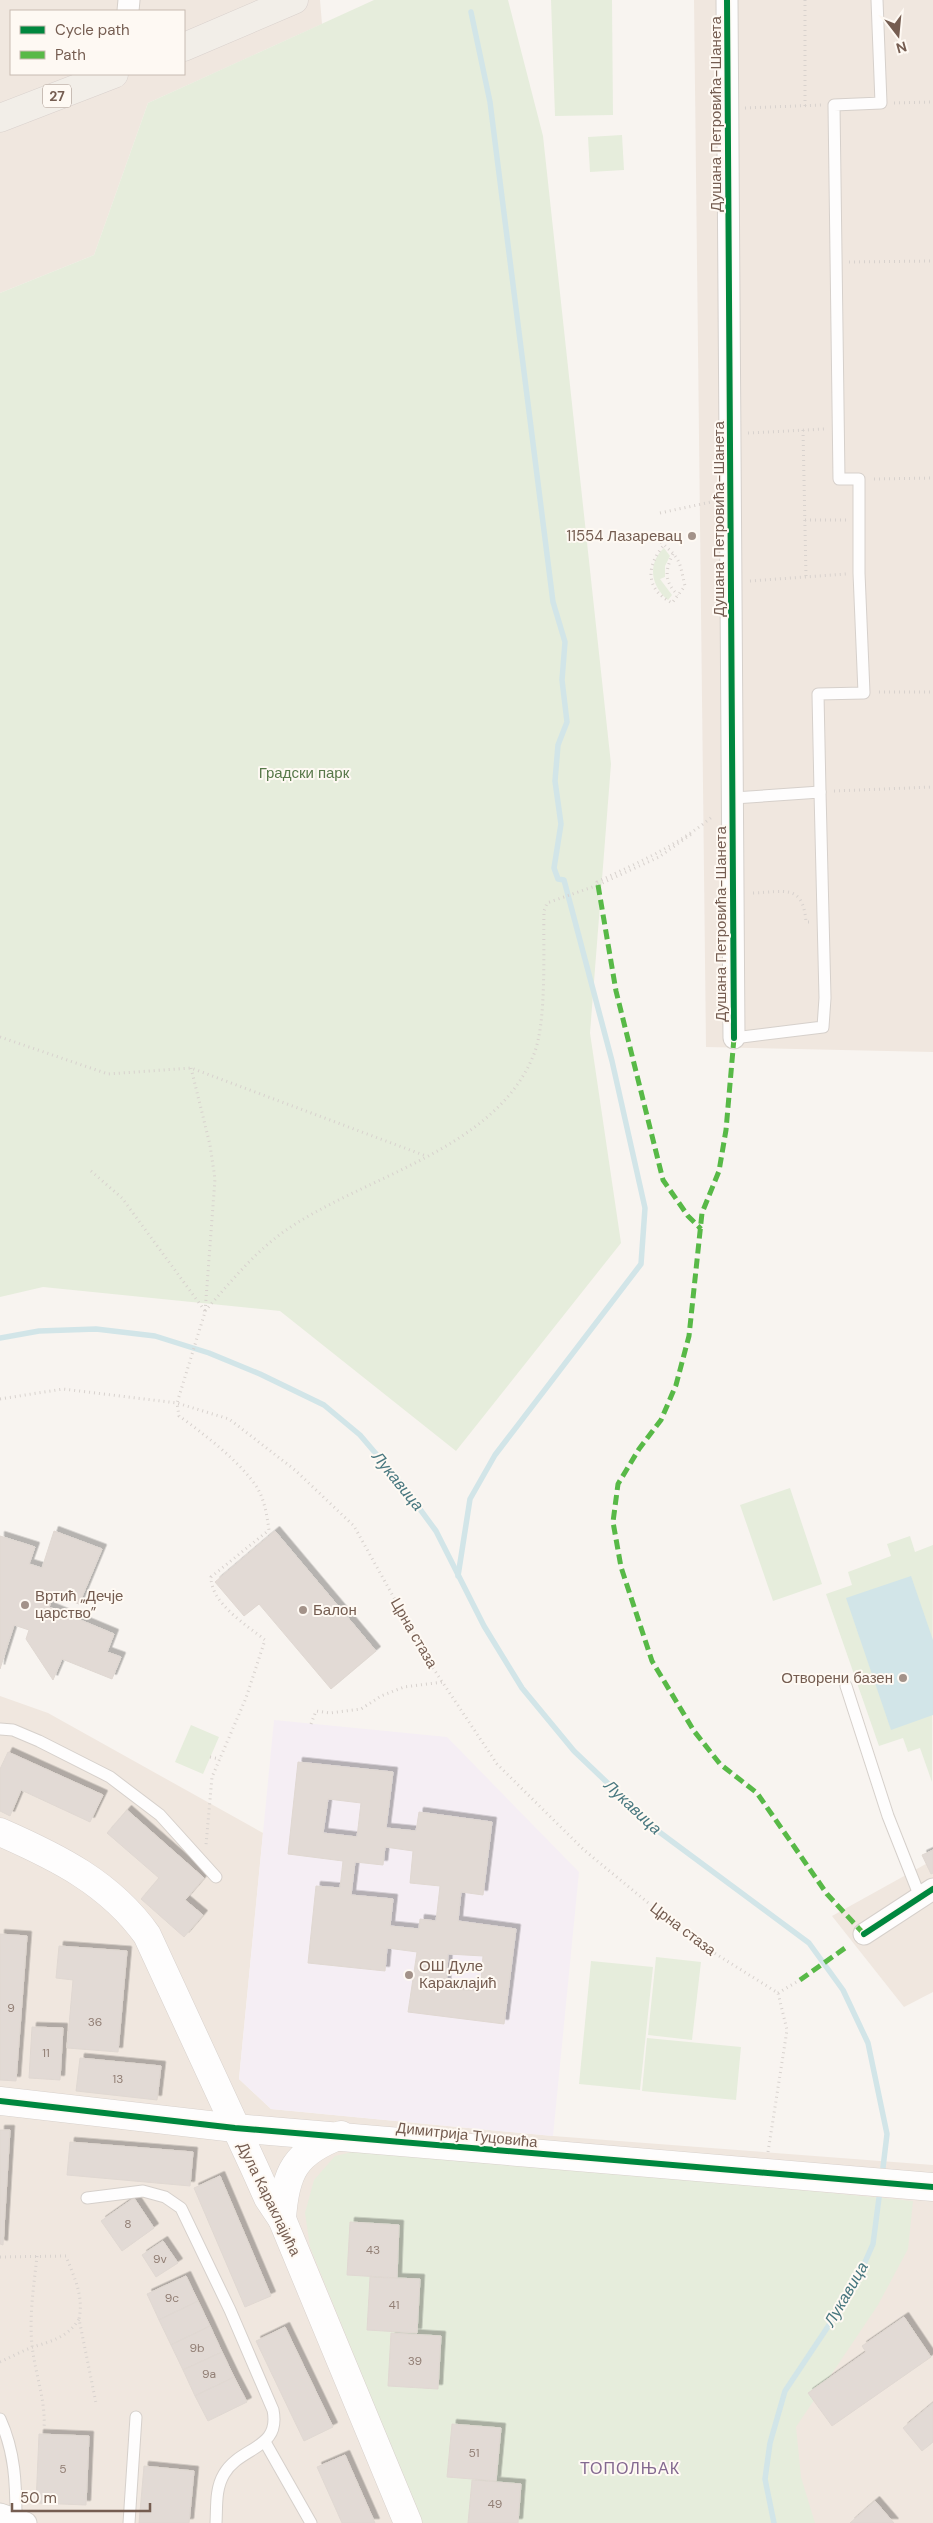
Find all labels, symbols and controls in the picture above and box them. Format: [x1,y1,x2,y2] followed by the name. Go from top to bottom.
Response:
[10,10,185,75] legend
[873,10,923,60] north arrow
[706,16,726,212] street label: Душана Петровића-Шанета
[55,20,130,40] text: Cycle path
[894,37,909,58] text: N
[55,45,86,65] text: Path
[43,84,71,108] road number: 27
[709,421,729,617] street label: Душана Петровића-Шанета
[567,526,682,546] place label: 11554 Лазаревац
[686,530,698,542] marker: 11554 Лазаревац
[259,763,350,783] park label: Градски парк
[711,826,731,1022] street label: Душана Петровића-Шанета
[367,1446,429,1515] water label: Лукавица
[35,1586,123,1623] place label: Вртић „Дечје царство”
[386,1594,442,1672] street label: Црна стаза
[19,1599,31,1611] marker: Вртић „Дечје царство”
[313,1600,357,1620] place label: Балон
[297,1604,309,1616] marker: Балон
[781,1668,893,1688] place label: Отворени базен
[897,1672,909,1684] marker: Отворени базен
[599,1774,666,1839] water label: Лукавица
[646,1898,721,1961] street label: Црна стаза
[419,1956,497,1993] place label: ОШ Дуле Караклајић
[403,1969,415,1981] marker: ОШ Дуле Караклајић
[7,2000,15,2016] house number: 9
[88,2014,102,2030] house number: 36
[42,2045,50,2061] house number: 11
[113,2071,123,2087] house number: 13
[395,2118,539,2152] street label: Димитрија Туцовића
[233,2139,306,2260] street label: Дула Караклајића
[124,2216,132,2232] house number: 8
[366,2242,380,2258] house number: 43
[153,2251,168,2267] house number: 9v
[819,2258,873,2331] water label: Лукавица
[165,2290,179,2306] house number: 9c
[388,2297,400,2313] house number: 41
[189,2340,205,2356] house number: 9b
[408,2353,422,2369] house number: 39
[202,2366,216,2382] house number: 9a
[468,2445,480,2461] house number: 51
[580,2458,680,2479] district label: ТОПОЛЊАК
[59,2461,67,2477] house number: 5
[12,2480,150,2512] scale bar
[20,2488,57,2508] text: 50 m
[488,2496,502,2512] house number: 49

